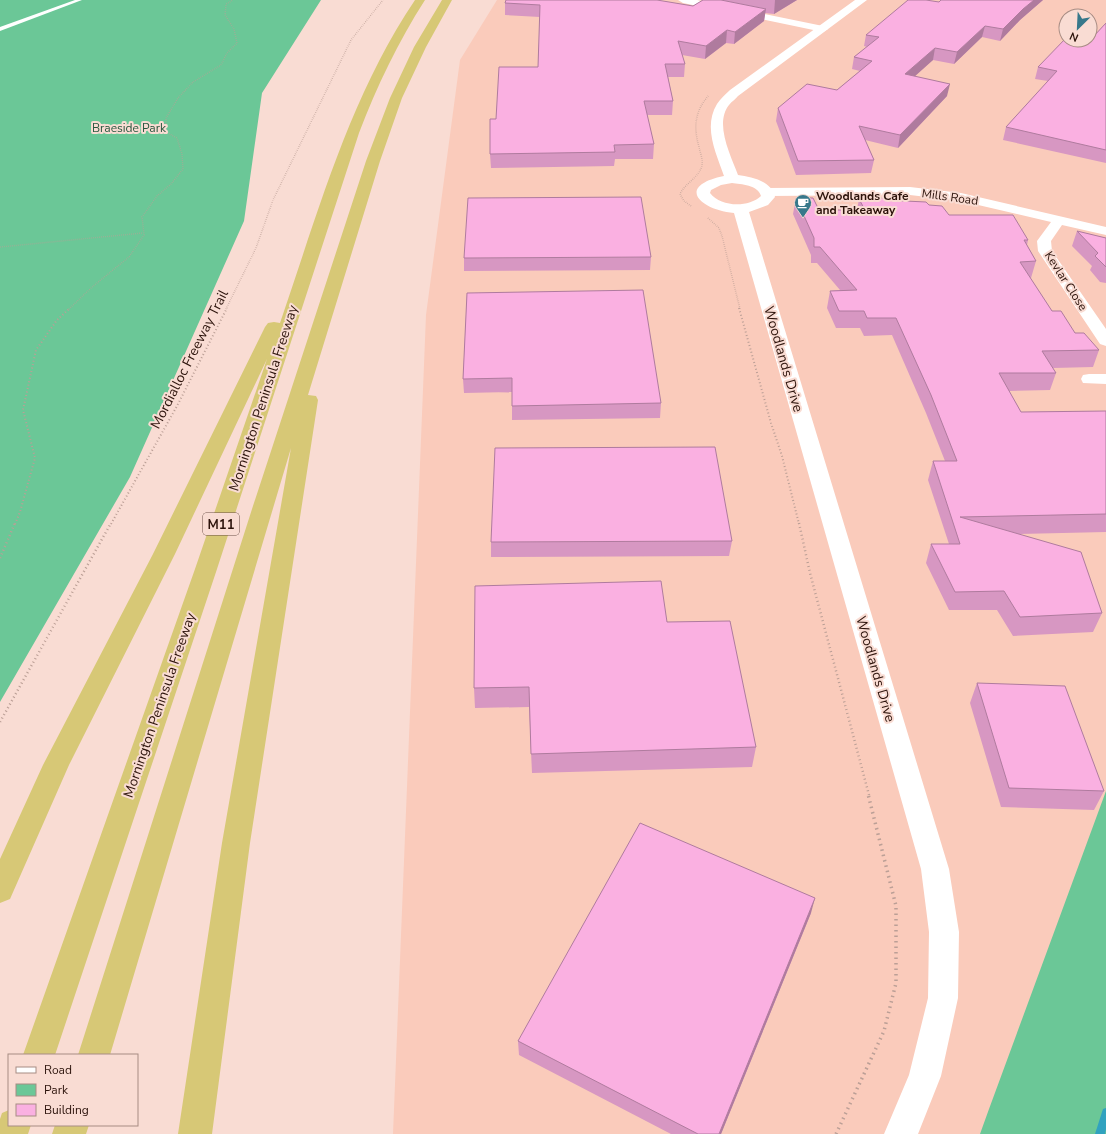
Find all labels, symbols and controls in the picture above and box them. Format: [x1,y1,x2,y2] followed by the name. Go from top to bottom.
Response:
[1058,8,1098,48] north arrow
[1067,28,1081,45] text: N
[92,120,167,136] park label: Braeside Park
[921,185,979,209] street label: Mills Road
[816,188,909,218] place label: Woodlands Cafe and Takeaway
[793,193,813,218] cafe icon: Woodlands Cafe and Takeaway
[1041,248,1091,314] street label: Kevlar Close
[146,286,233,432] street label: Mordialloc Freeway Trail
[224,302,303,494] street label: Mornington Peninsula Freeway
[759,304,808,414] street label: Woodlands Drive
[203,513,239,535] road number: M11
[119,609,200,800] street label: Mornington Peninsula Freeway
[851,614,900,724] street label: Woodlands Drive
[8,1054,138,1126] legend
[44,1062,72,1078] text: Road
[44,1082,69,1098] text: Park
[44,1102,89,1118] text: Building

